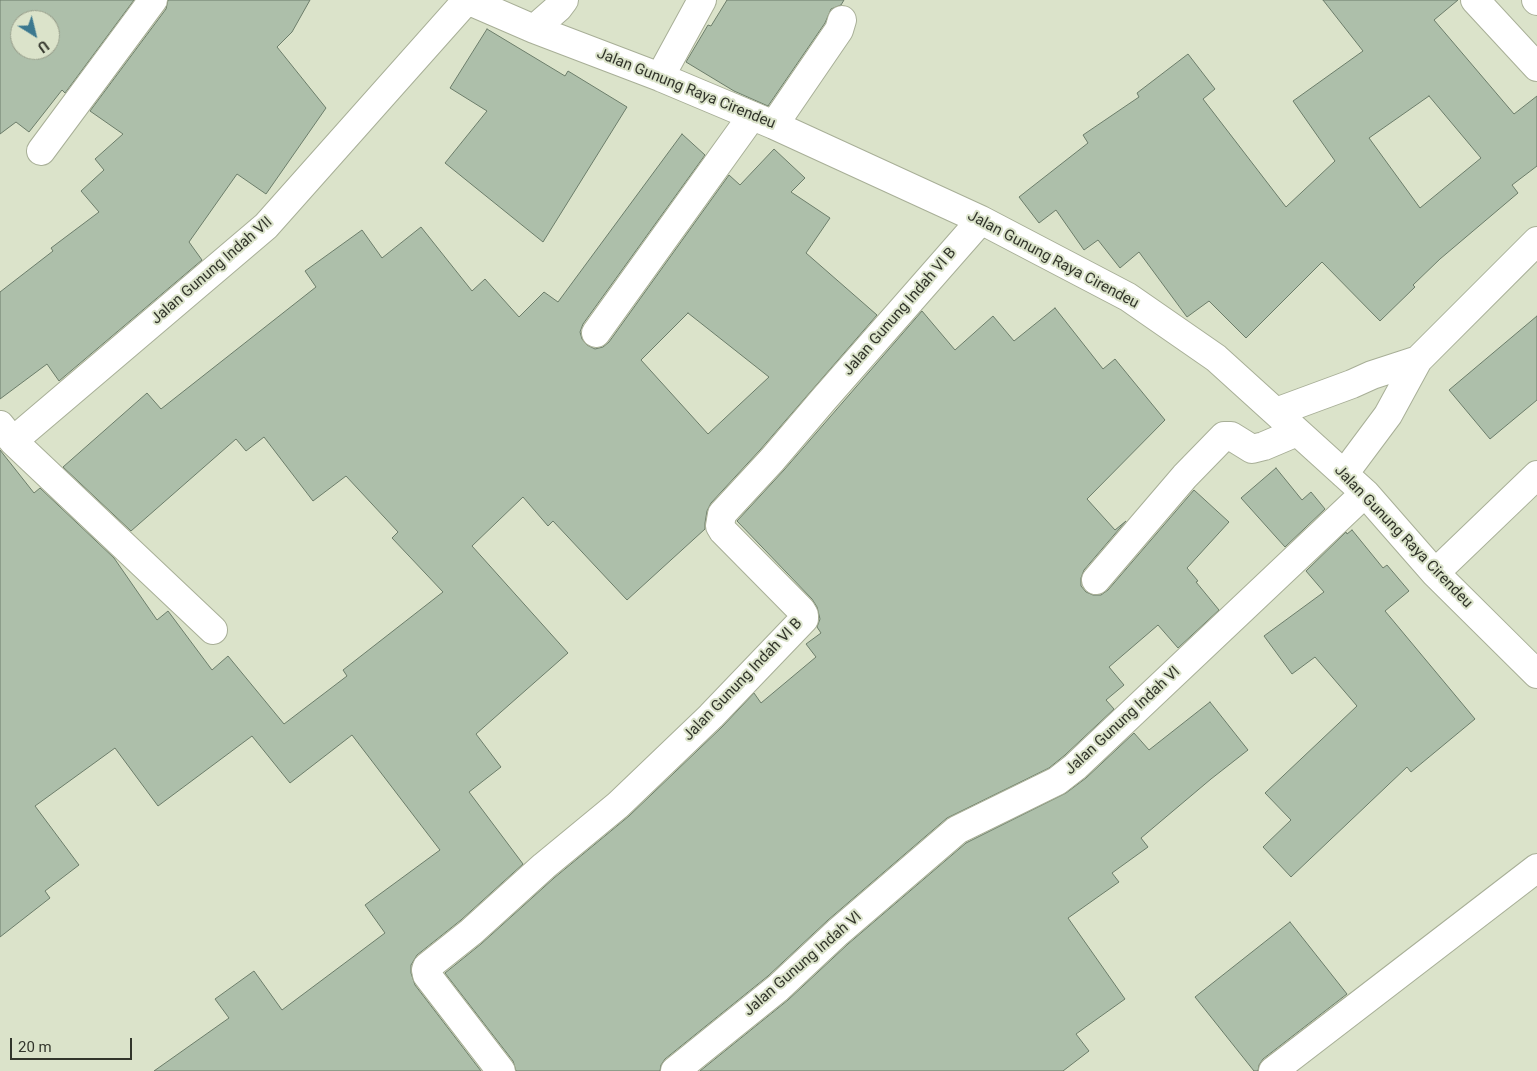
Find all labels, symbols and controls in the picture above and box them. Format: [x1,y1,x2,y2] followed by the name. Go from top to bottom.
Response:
[10,10,60,60] north arrow
[35,37,52,56] text: U
[594,45,778,133] street label: Jalan Gunung Raya Cirendeu
[964,207,1142,313] street label: Jalan Gunung Raya Cirendeu
[148,214,276,328] street label: Jalan Gunung Indah VII
[840,244,960,380] street label: Jalan Gunung Indah VI B
[1330,462,1476,612] street label: Jalan Gunung Raya Cirendeu
[680,615,806,745] street label: Jalan Gunung Indah VI B
[1062,663,1184,779] street label: Jalan Gunung Indah VI
[740,908,866,1020] street label: Jalan Gunung Indah VI
[12,1028,135,1060] scale bar
[18,1038,52,1056] text: 20 m

